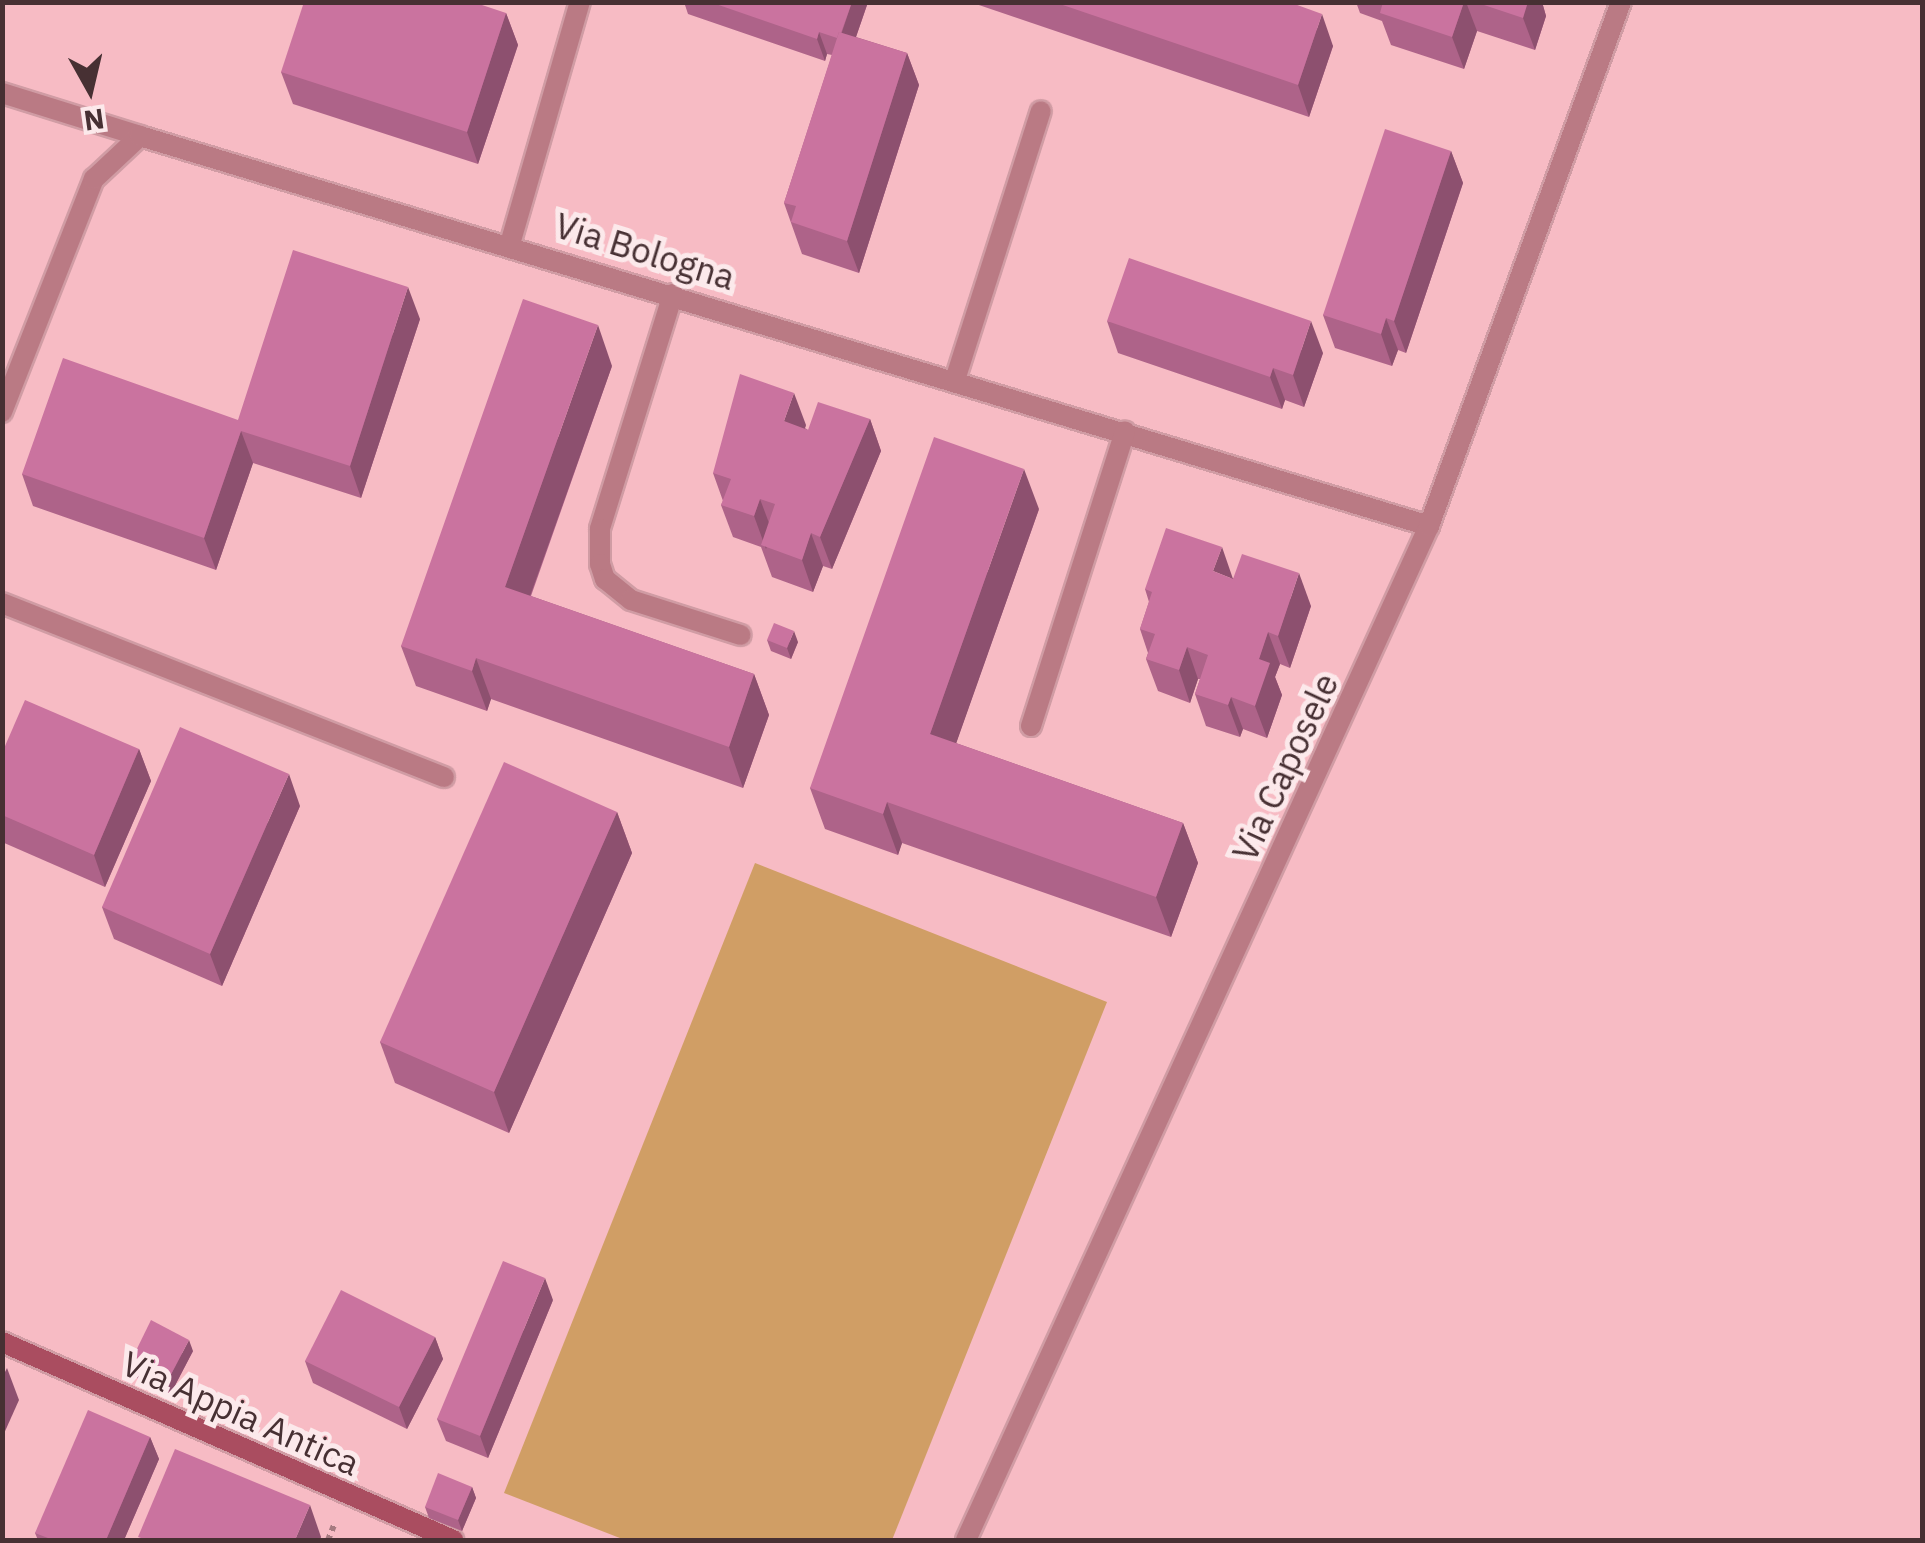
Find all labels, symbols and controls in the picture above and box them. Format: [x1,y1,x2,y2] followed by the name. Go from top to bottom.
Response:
[40,40,140,140] north arrow
[82,100,107,140] text: N
[550,204,740,298] street label: Via Bologna
[1223,666,1347,868] street label: Via Caposele
[116,1342,366,1484] street label: Via Appia Antica

